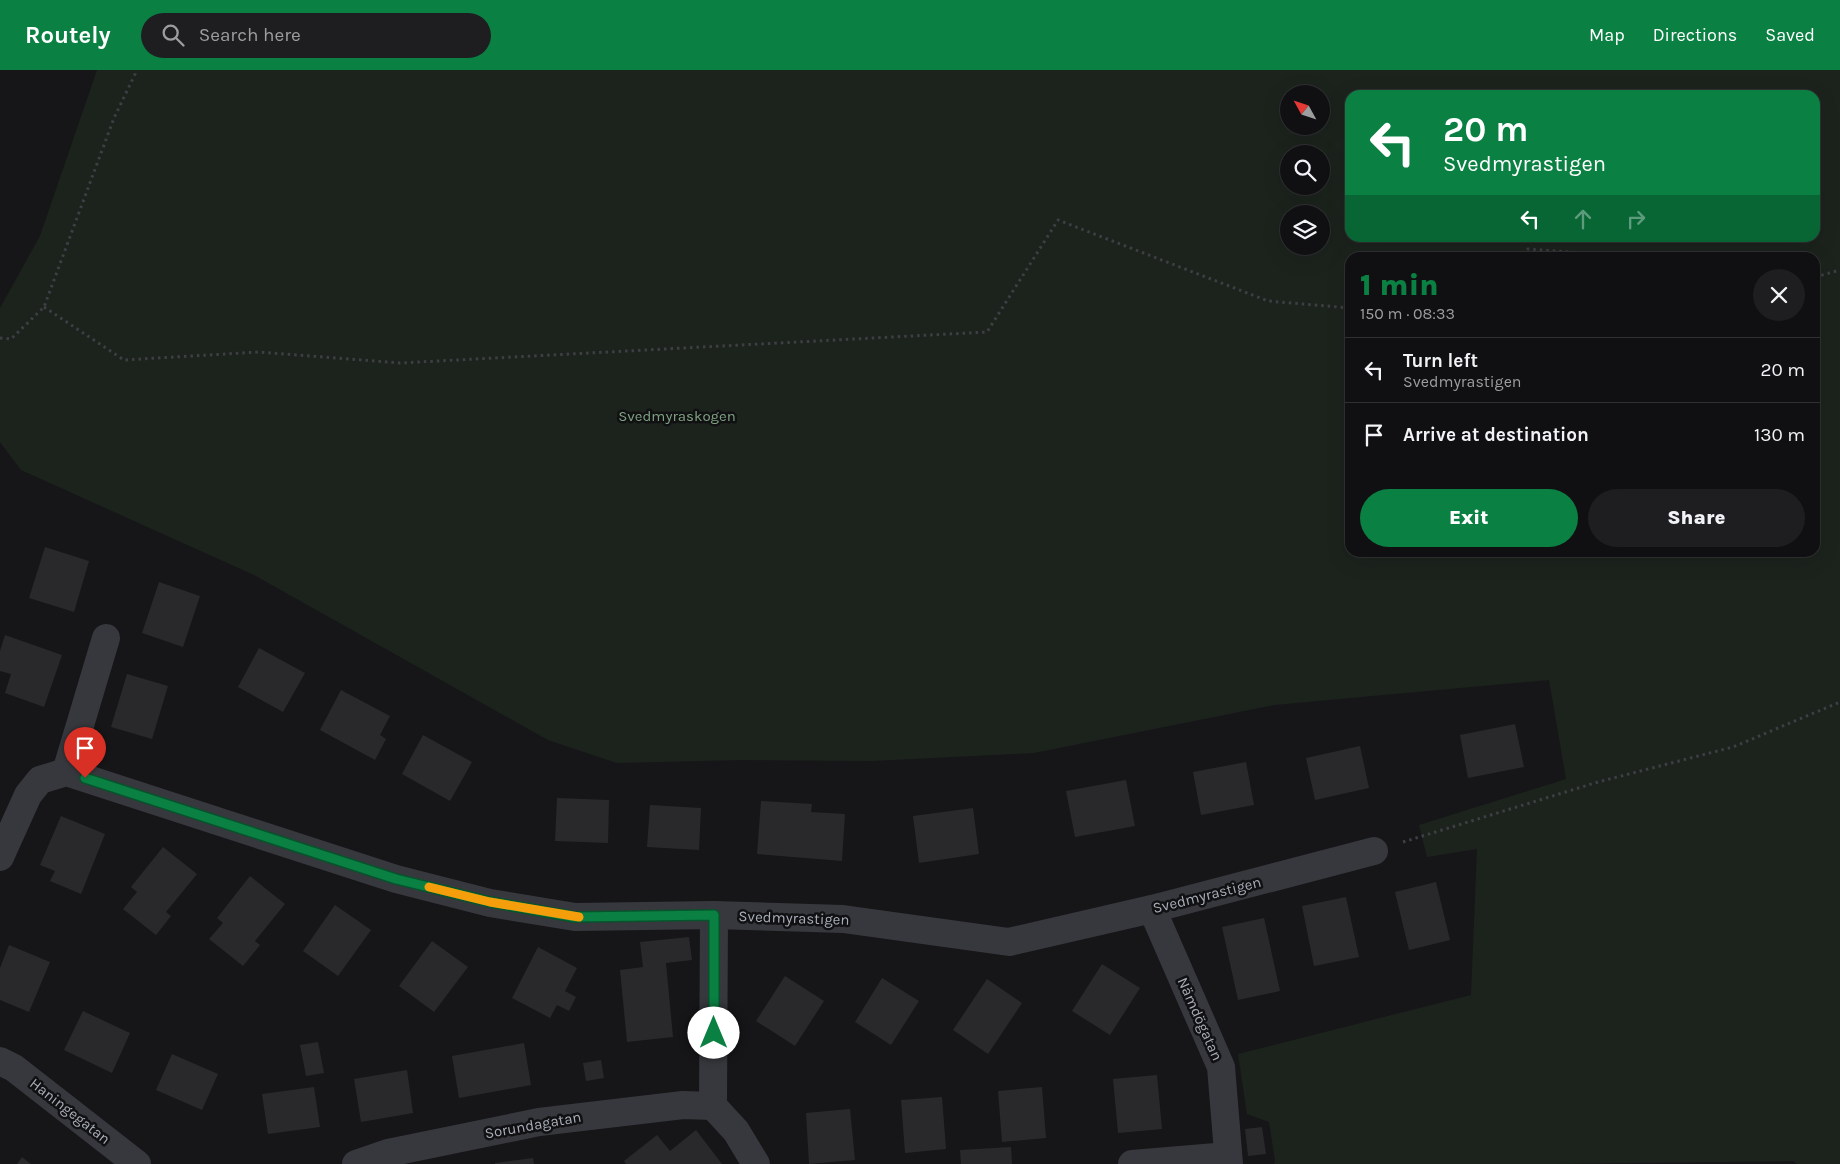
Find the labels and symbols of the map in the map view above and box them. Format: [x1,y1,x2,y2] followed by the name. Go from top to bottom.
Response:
[1280,85,1330,135] north arrow
[618,407,736,425] park label: Svedmyraskogen
[64,727,106,778] pin
[1151,873,1263,917] street label: Svedmyrastigen
[738,907,850,929] street label: Svedmyrastigen
[1174,975,1226,1063] street label: Nämdögatan
[687,1006,739,1058] position arrow
[26,1074,114,1148] street label: Haningegatan
[483,1108,583,1142] street label: Sorundagatan

